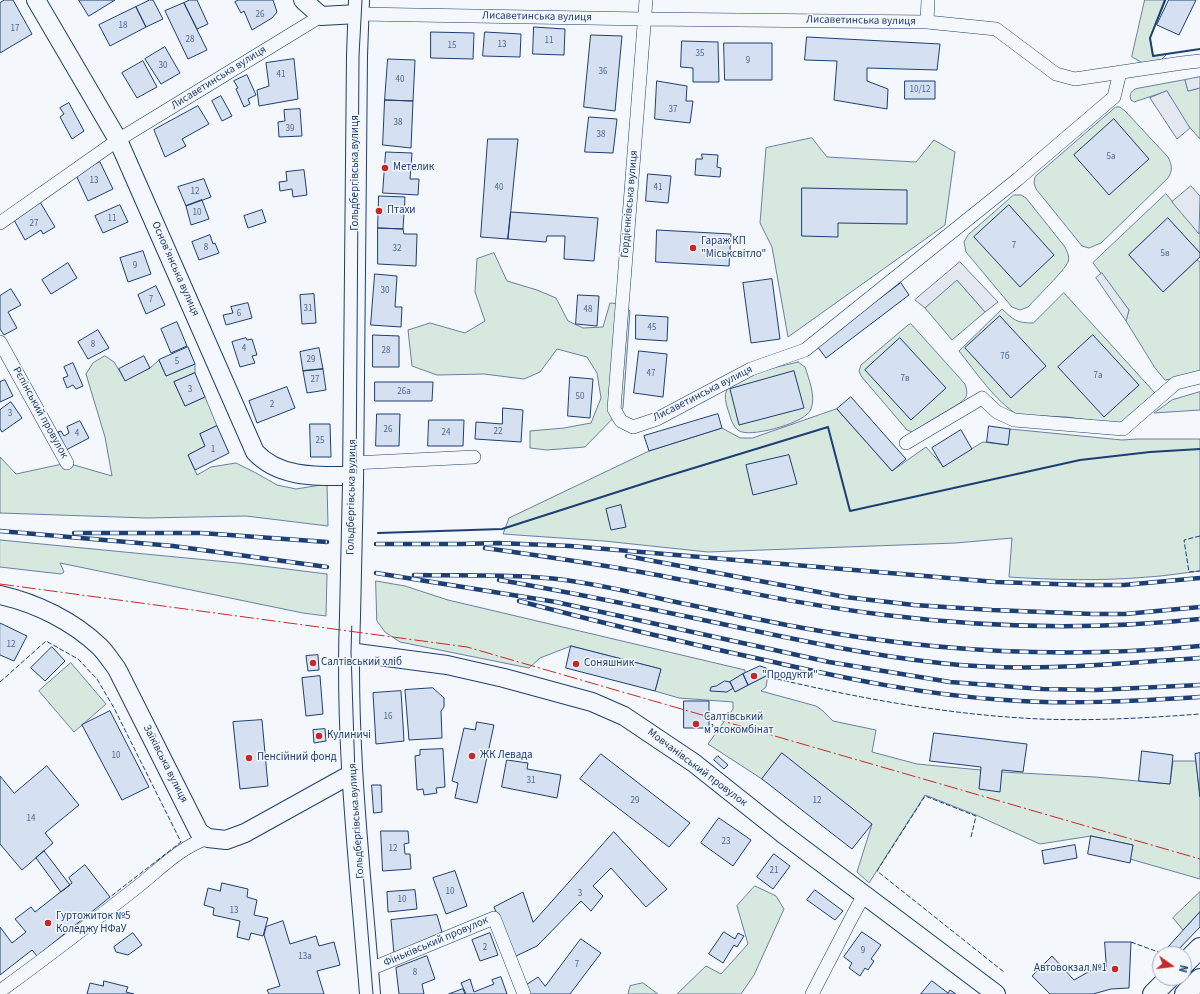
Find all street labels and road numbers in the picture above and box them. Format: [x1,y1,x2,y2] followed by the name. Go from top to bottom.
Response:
[482,9,592,25] street label: Лисаветинська вулиця
[806,13,916,29] street label: Лисаветинська вулиця
[169,43,269,113] street label: Лисаветинська вулиця
[349,115,363,231] street label: Гольдбергівська вулиця
[619,150,641,258] street label: Гордієнківська вулиця
[148,220,202,318] street label: Основ’янська вулиця
[651,363,755,425] street label: Лисаветинська вулиця
[9,365,71,461] street label: Рєпінський провулок
[344,439,360,555] street label: Гольдбергівська вулиця
[140,723,190,805] street label: Заїківська вулиця
[644,726,750,810] street label: Мовчанівський провулок
[346,763,368,879] street label: Гольдбергівська вулиця
[382,914,490,970] street label: Фіньківський провулок

